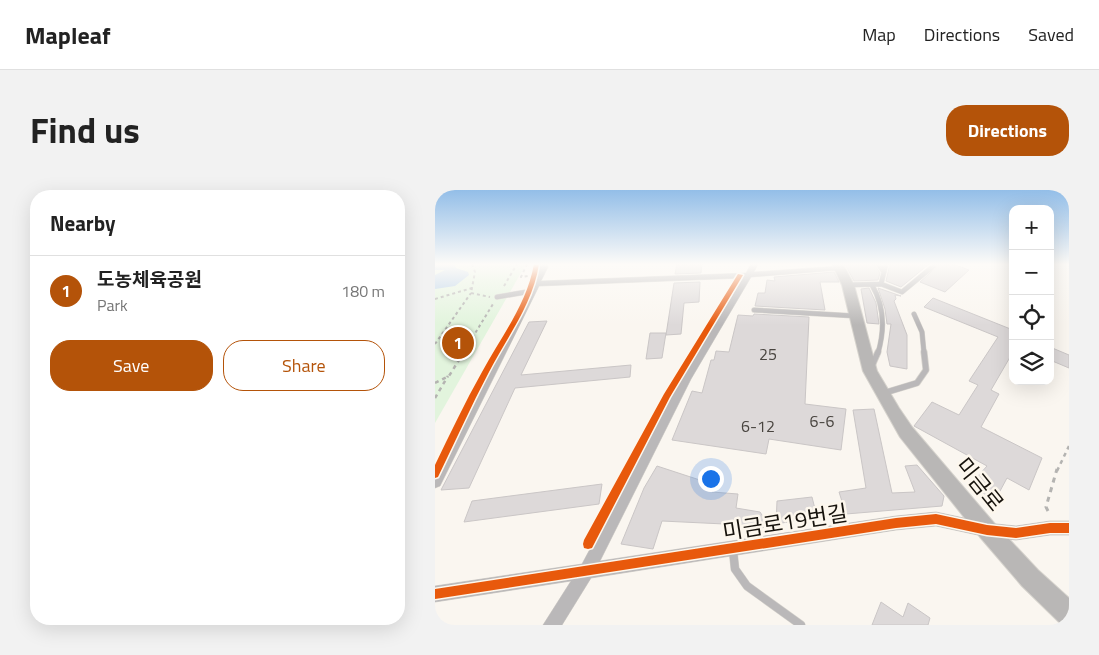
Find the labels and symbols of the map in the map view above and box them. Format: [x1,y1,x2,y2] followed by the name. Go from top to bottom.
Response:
[442,324,474,362] pin: 1
[759,342,777,366] house number: 25
[810,409,834,433] house number: 6-6
[741,414,775,438] house number: 6-12
[948,450,1012,518] street label: 미금로
[698,466,724,492] your location
[720,495,850,549] street label: 미금로19번길

